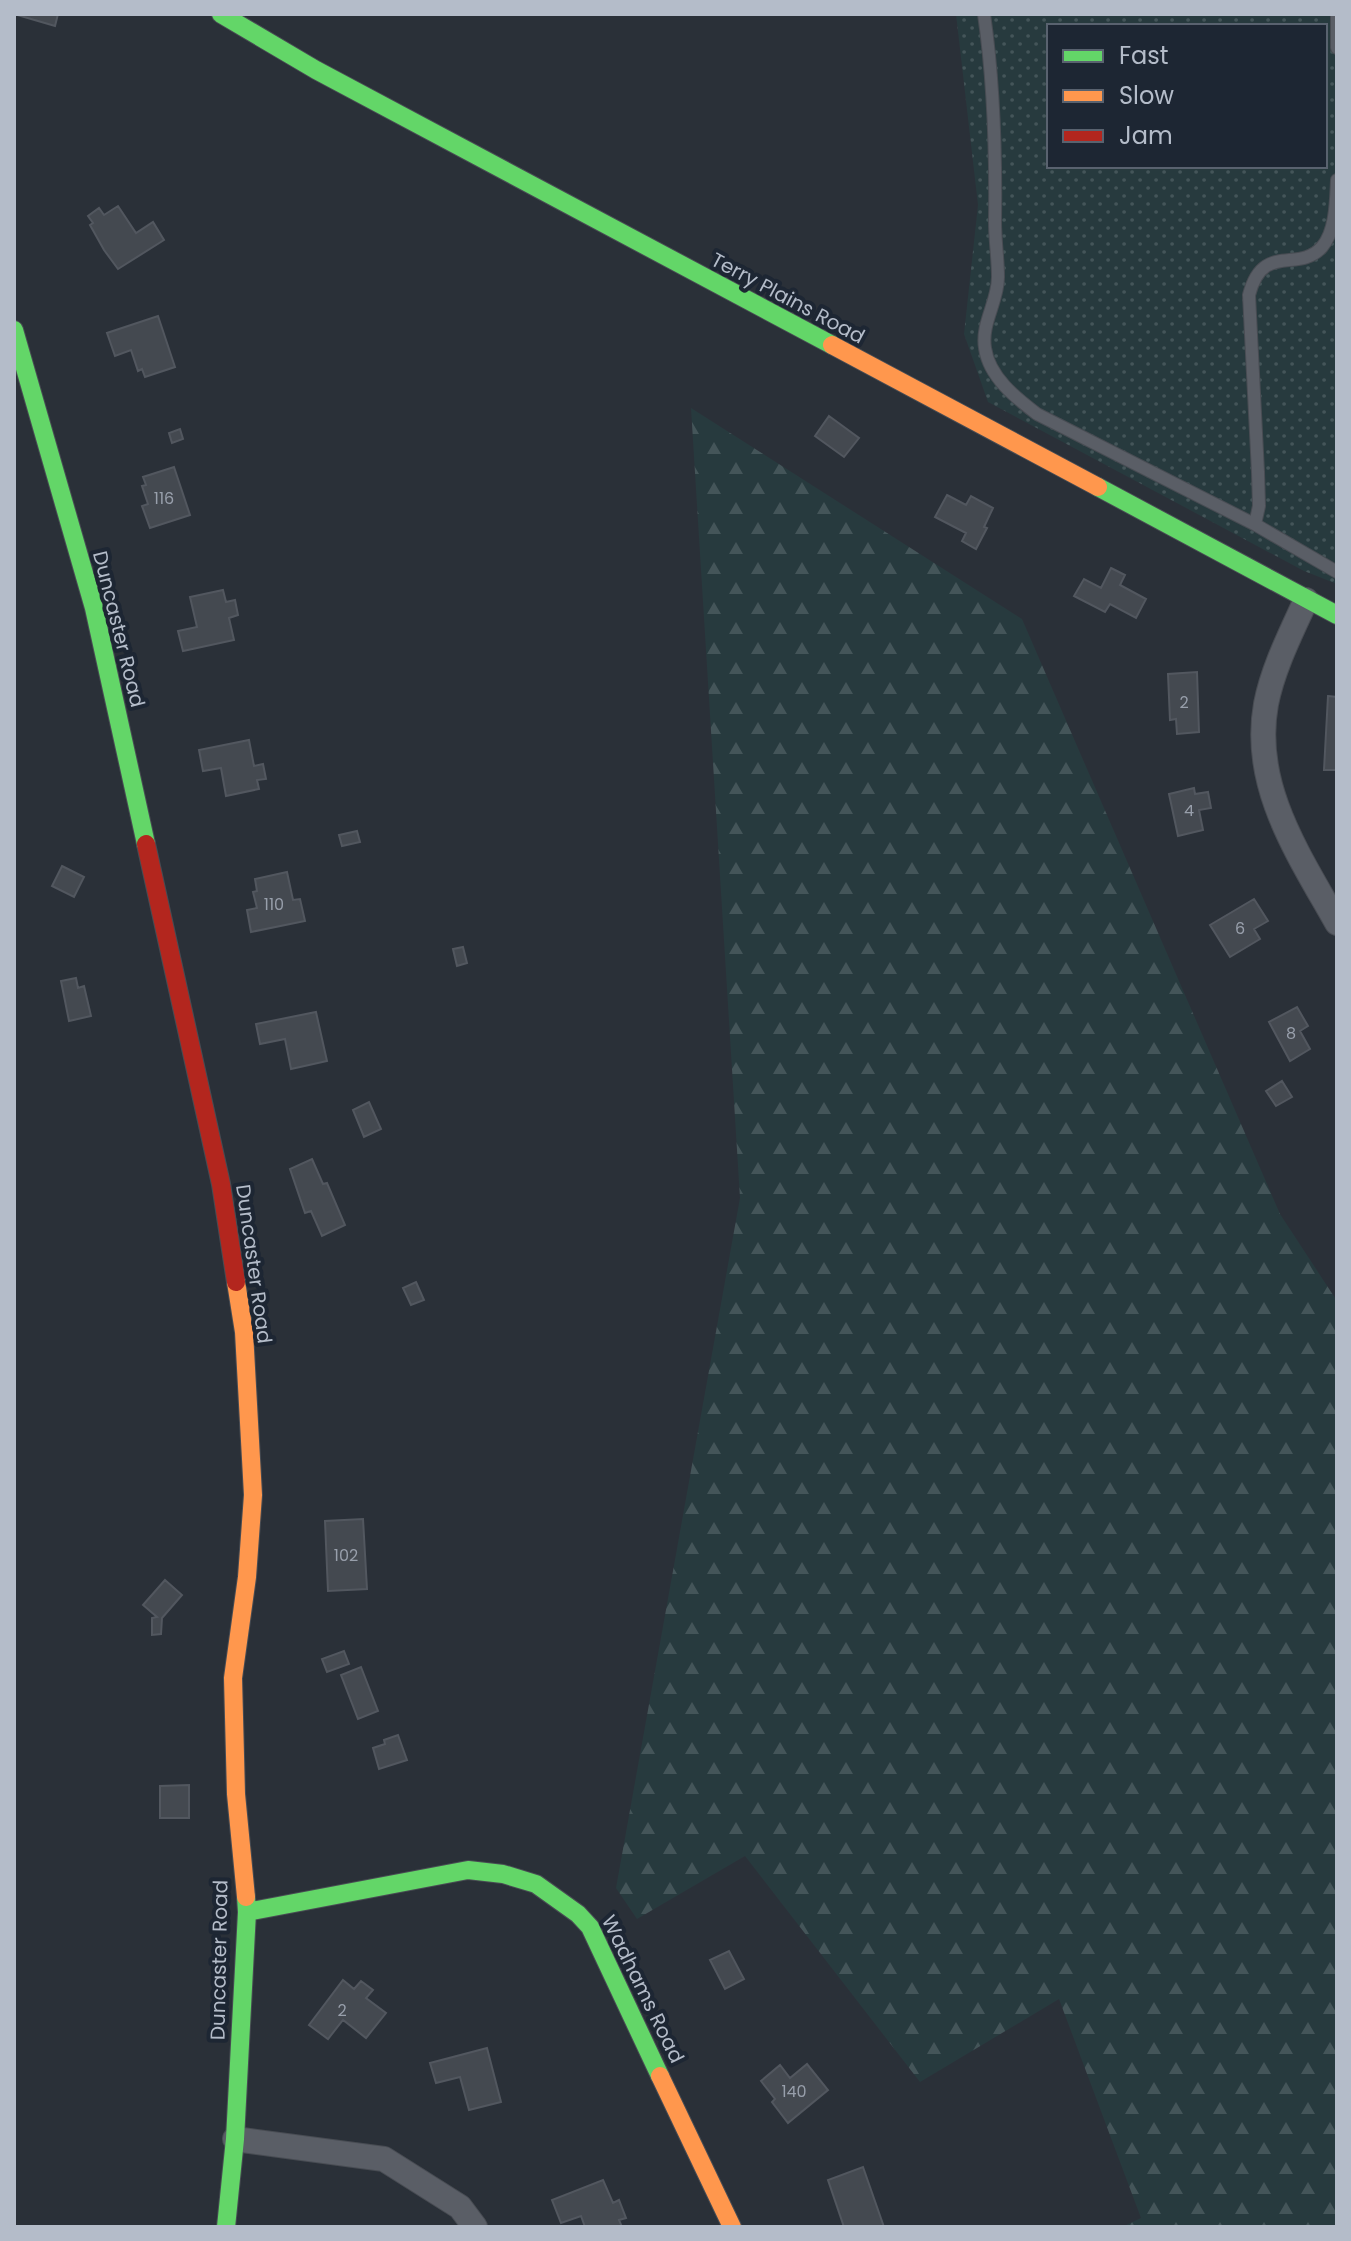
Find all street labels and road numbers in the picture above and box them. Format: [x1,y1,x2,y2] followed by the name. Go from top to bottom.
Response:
[706,246,870,350] street label: Terry Plains Road
[86,548,152,710] street label: Duncaster Road
[229,1183,279,1345] street label: Duncaster Road
[204,1880,234,2040] street label: Duncaster Road
[595,1910,691,2068] street label: Wadhams Road

